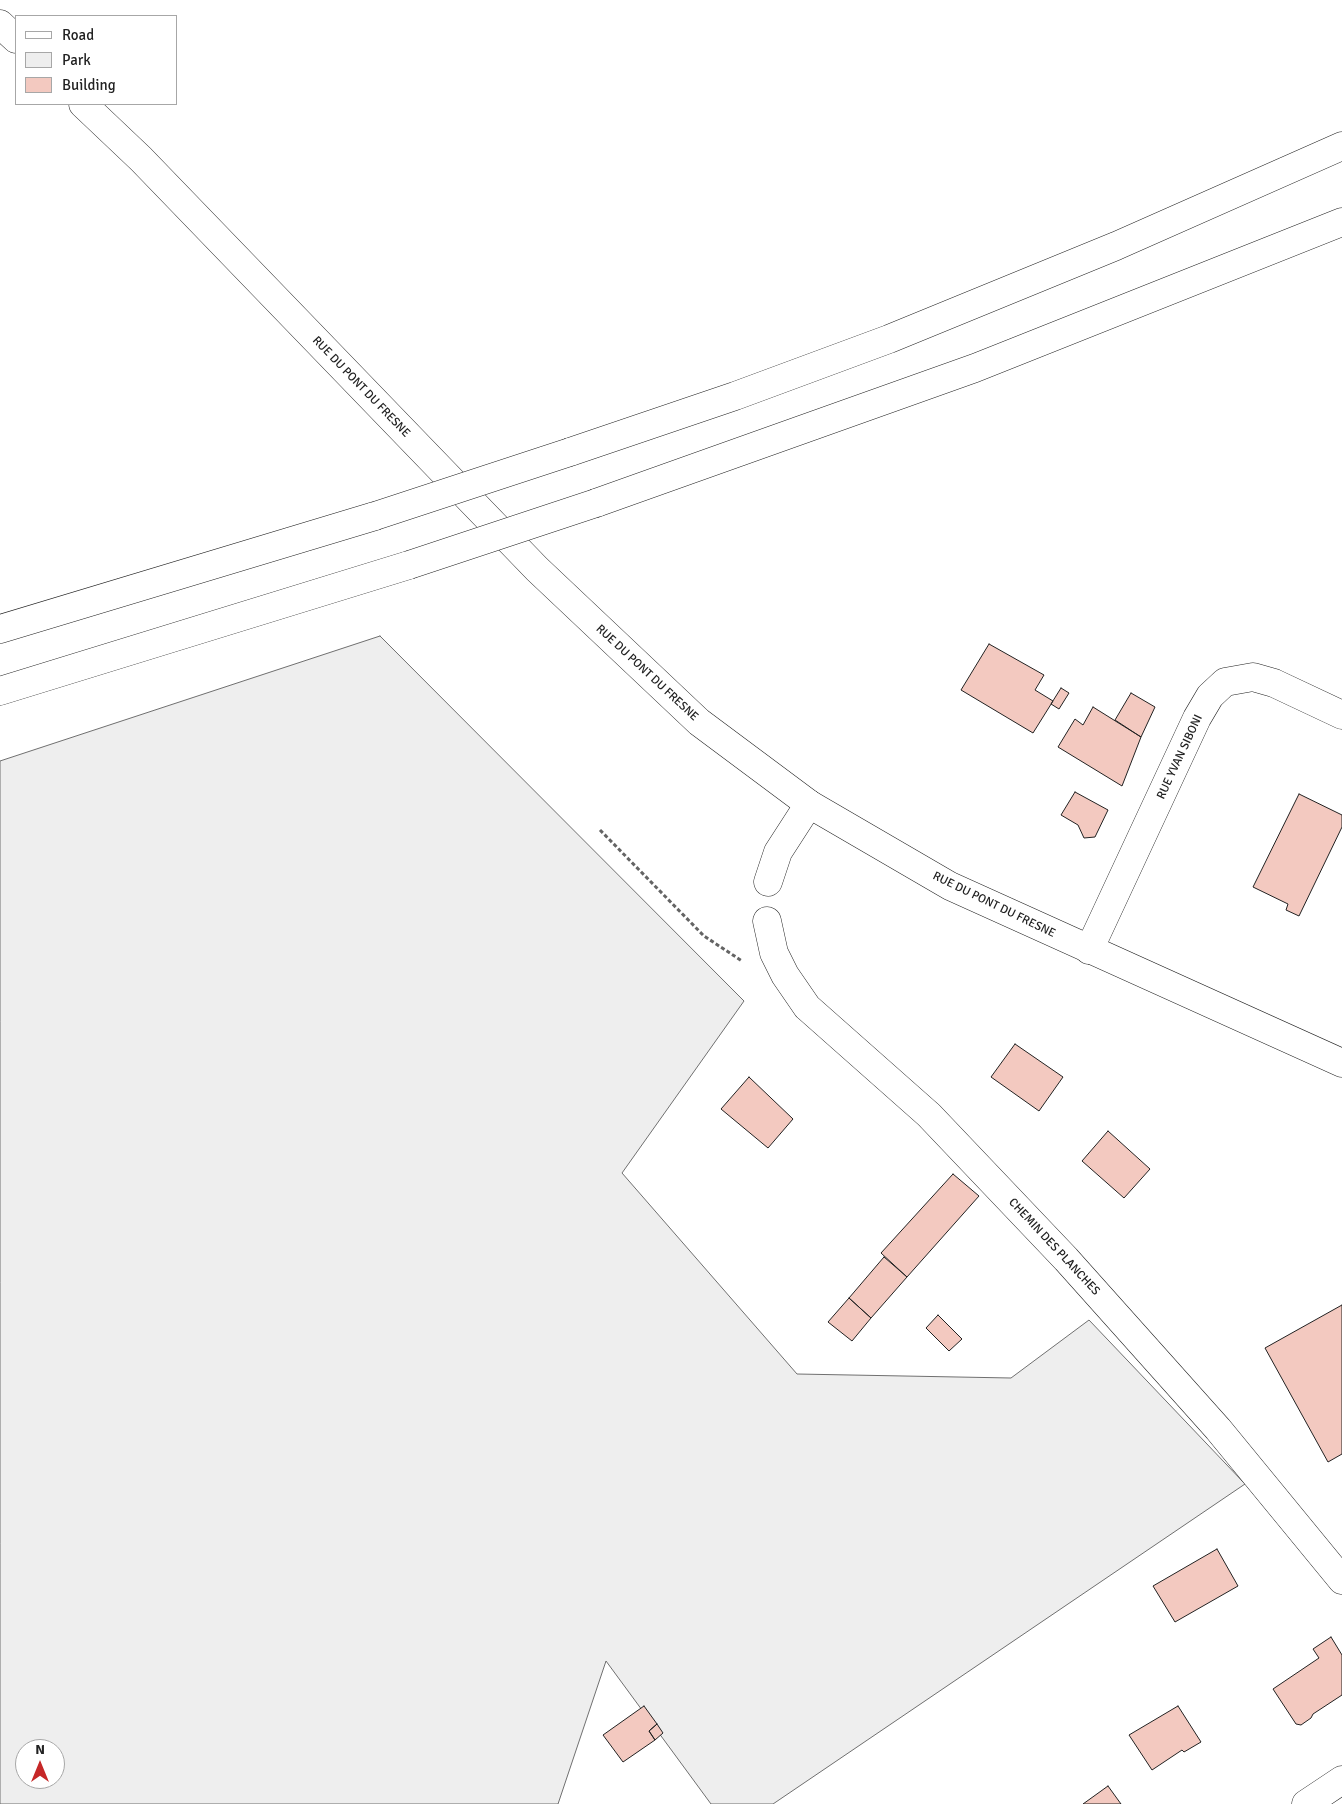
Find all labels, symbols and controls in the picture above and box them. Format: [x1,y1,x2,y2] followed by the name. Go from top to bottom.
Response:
[15,15,178,105] legend
[62,26,94,44] text: Road
[62,51,91,69] text: Park
[62,76,116,94] text: Building
[309,334,413,440] street label: RUE DU PONT DU FRESNE
[593,622,701,724] street label: RUE DU PONT DU FRESNE
[1154,712,1206,802] street label: RUE YVAN SIBONI
[930,869,1058,941] street label: RUE DU PONT DU FRESNE
[1005,1196,1103,1298] street label: CHEMIN DES PLANCHES
[15,1739,65,1789] north arrow
[35,1741,45,1758] text: N

